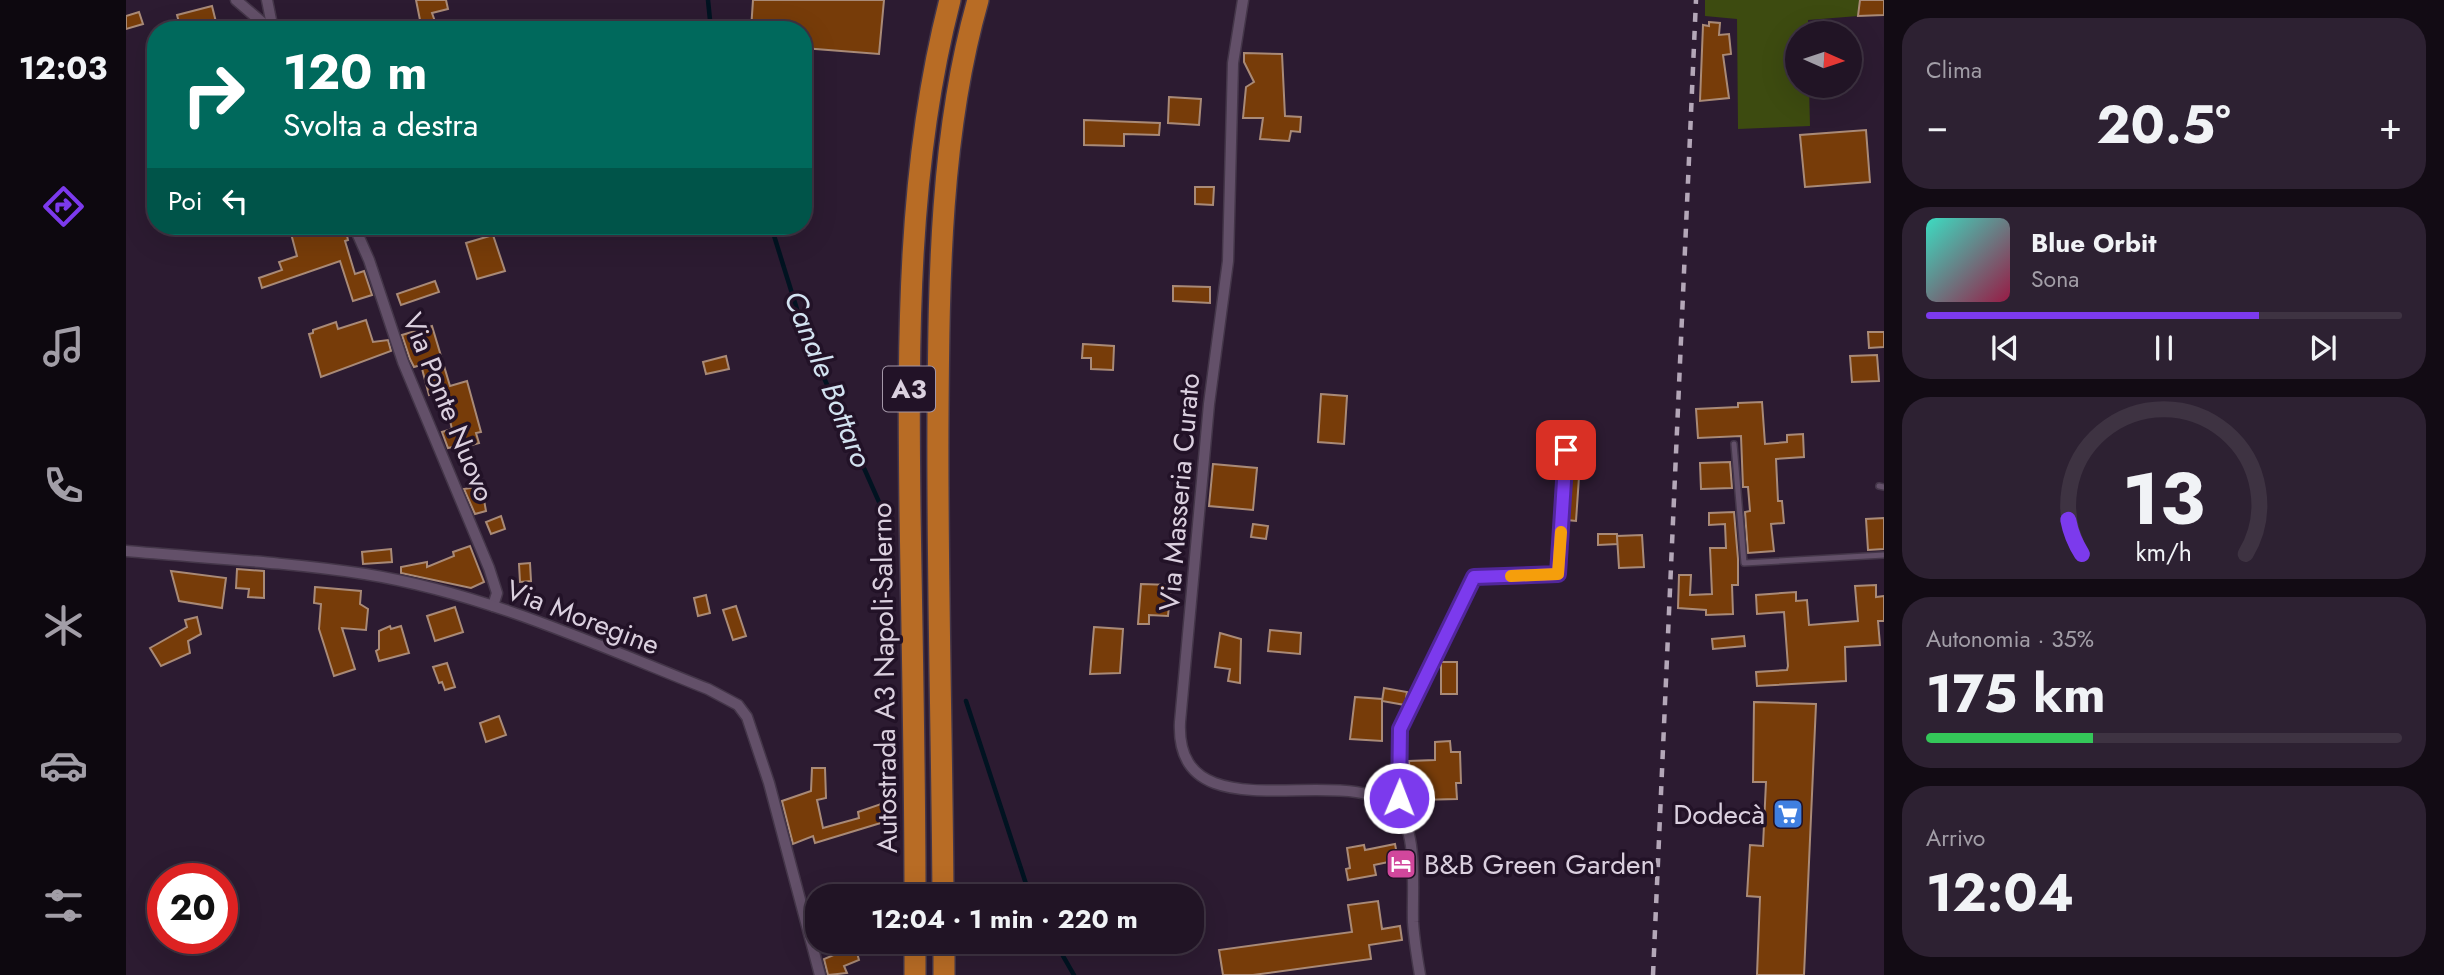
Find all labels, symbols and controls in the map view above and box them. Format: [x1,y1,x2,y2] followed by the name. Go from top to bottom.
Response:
[1785,21,1862,98] north arrow
[1785,21,1862,98] map controls
[283,37,427,107] text: 120 m
[19,45,107,91] text: 12:03
[168,49,259,140] icon: right
[1926,53,1982,87] text: Clima
[2096,87,2231,163] text: 20.5°
[1926,98,1948,153] text: −
[2379,98,2402,153] text: +
[283,102,478,148] text: Svolta a destra
[39,182,88,231] icon: directions
[168,182,202,220] text: Poi
[216,182,254,220] icon: left
[2031,224,2156,262] text: Blue Orbit
[2031,262,2079,296] text: Sona
[773,284,884,474] water label: Canale Bottaro
[392,307,505,508] street label: Via Ponte Nuovo
[39,322,88,371] icon: music
[1986,329,2024,367] icon: previous
[2145,329,2183,367] icon: pause
[2304,329,2342,367] icon: next
[883,366,935,412] road number: A3
[1149,371,1210,613] street label: Via Masseria Curato
[1536,420,1596,480] pin
[1547,431,1585,469] icon: arrive
[2123,446,2205,551] text: 13
[39,461,88,510] icon: phone
[861,502,908,854] street label: Autostrada A3 Napoli-Salerno
[2136,533,2192,569] text: km/h
[500,569,666,666] street label: Via Moregine
[39,601,88,650] icon: climate
[1926,622,2094,656] text: Autonomia · 35%
[1926,656,2106,732] text: 175 km
[39,741,88,790] icon: car
[1362,761,1436,835] position arrow
[1673,794,1765,835] place label: Dodecà
[1771,797,1805,831] supermarket icon: Dodecà
[1926,821,1985,855] text: Arrivo
[1424,844,1655,885] place label: B&B Green Garden
[1384,847,1418,881] hotel icon: B&B Green Garden
[1926,855,2074,931] text: 12:04
[147,863,238,954] speed limit sign: 20
[39,881,88,930] icon: filters
[871,900,1138,938] text: 12:04 · 1 min · 220 m

